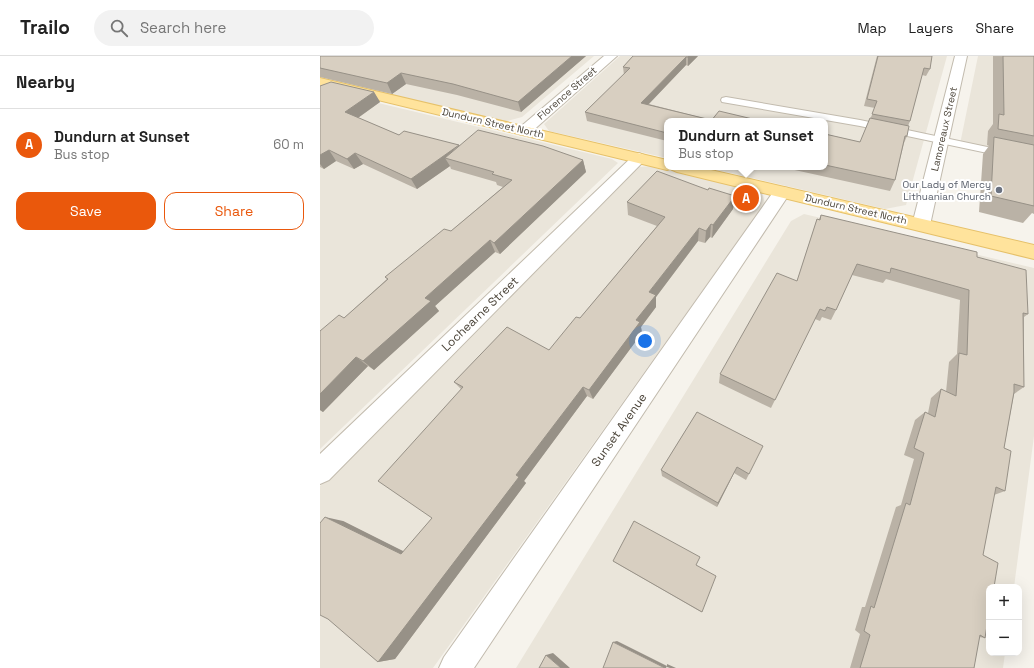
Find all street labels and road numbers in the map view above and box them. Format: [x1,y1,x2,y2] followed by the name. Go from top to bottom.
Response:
[535,63,600,122] street label: Florence Street
[928,85,960,173] street label: Lamoreaux Street
[441,105,545,141] street label: Dundurn Street North
[804,191,908,227] street label: Dundurn Street North
[438,273,522,355] street label: Lochearne Street
[588,390,650,470] street label: Sunset Avenue

